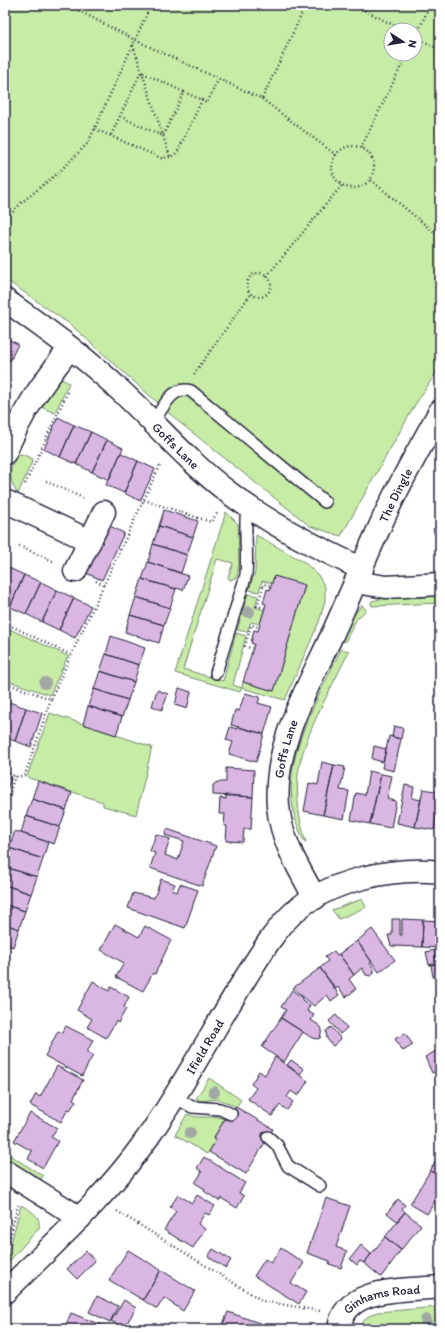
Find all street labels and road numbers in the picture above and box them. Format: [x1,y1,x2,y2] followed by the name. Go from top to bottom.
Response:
[149,419,203,472] street label: Goffs Lane
[375,465,415,524] street label: The Dingle
[271,717,300,779] street label: Goffs Lane
[183,1016,226,1077] street label: Ifield Road
[340,1281,421,1317] street label: Ginhams Road

